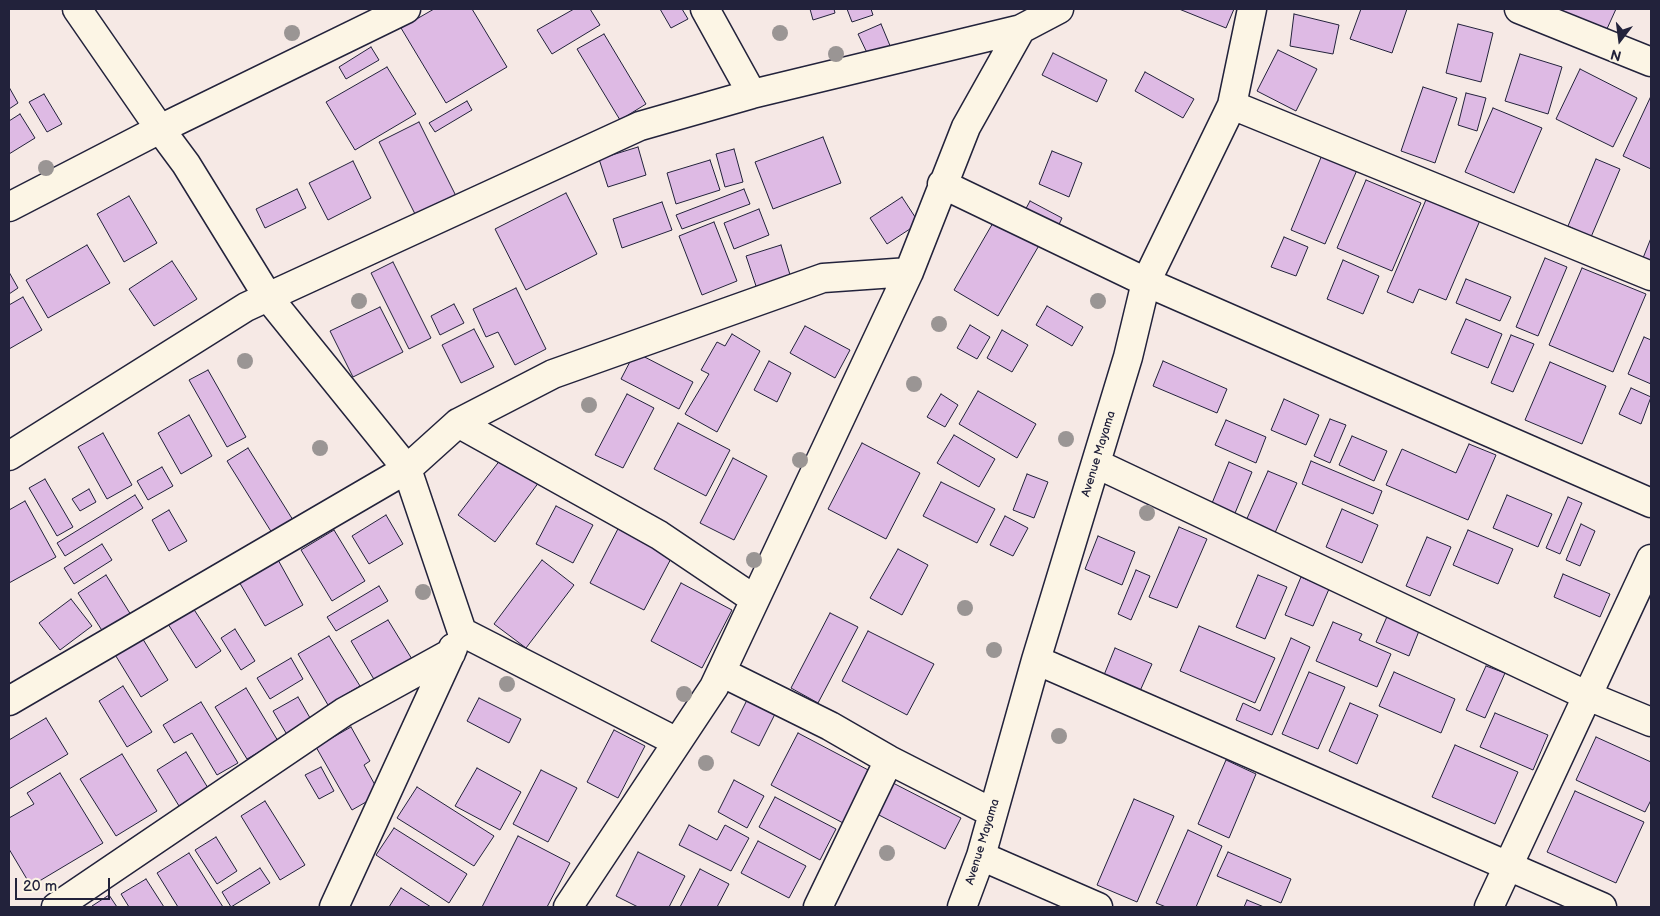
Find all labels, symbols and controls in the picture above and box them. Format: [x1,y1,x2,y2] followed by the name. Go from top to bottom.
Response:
[1595,15,1645,65] north arrow
[1609,45,1623,65] text: N
[1079,409,1119,499] street label: Avenue Mayama
[963,797,1003,887] street label: Avenue Mayama
[18,868,112,900] scale bar
[23,877,57,896] text: 20 m

